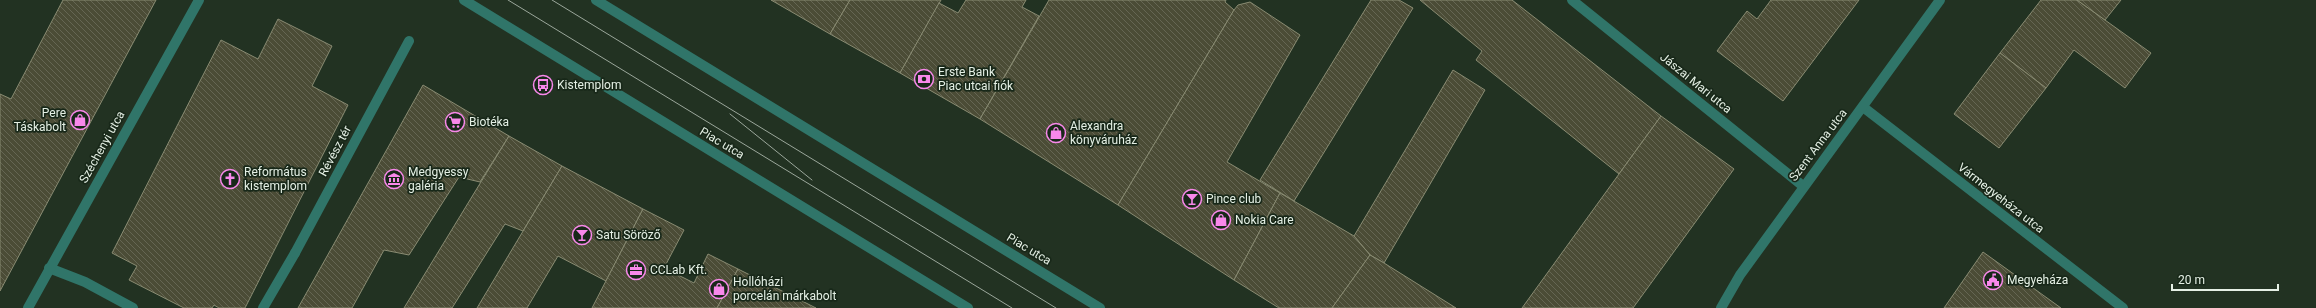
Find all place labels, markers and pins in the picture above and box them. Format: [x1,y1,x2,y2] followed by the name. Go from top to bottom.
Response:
[938,65,1014,93] place label: Erste Bank Piac utcai fiók
[913,68,935,90] bank icon: Erste Bank Piac utcai fiók
[532,74,554,96] bus stop icon: Kistemplom
[557,78,621,92] place label: Kistemplom
[14,106,66,134] place label: Pere Táskabolt
[69,109,91,131] shop icon: Pere Táskabolt
[444,111,466,133] supermarket icon: Biotéka
[469,115,509,129] place label: Biotéka
[1070,119,1137,147] place label: Alexandra könyváruház
[1045,122,1067,144] shop icon: Alexandra könyváruház
[244,165,307,193] place label: Református kistemplom
[408,165,469,193] place label: Medgyessy galéria
[219,168,241,190] church icon: Református kistemplom
[383,168,405,190] museum icon: Medgyessy galéria
[1181,188,1203,210] bar icon: Pince club
[1206,192,1262,206] place label: Pince club
[1210,209,1232,231] shop icon: Nokia Care
[1235,213,1294,227] place label: Nokia Care
[571,224,593,246] bar icon: Satu Söröző
[596,228,661,242] place label: Satu Söröző
[625,259,647,281] office icon: CCLab Kft.
[650,263,707,277] place label: CCLab Kft.
[1982,269,2004,291] public building icon: Megyeháza
[2007,273,2068,287] place label: Megyeháza
[733,275,836,303] place label: Hollóházi porcelán márkabolt
[708,278,730,300] shop icon: Hollóházi porcelán márkabolt

